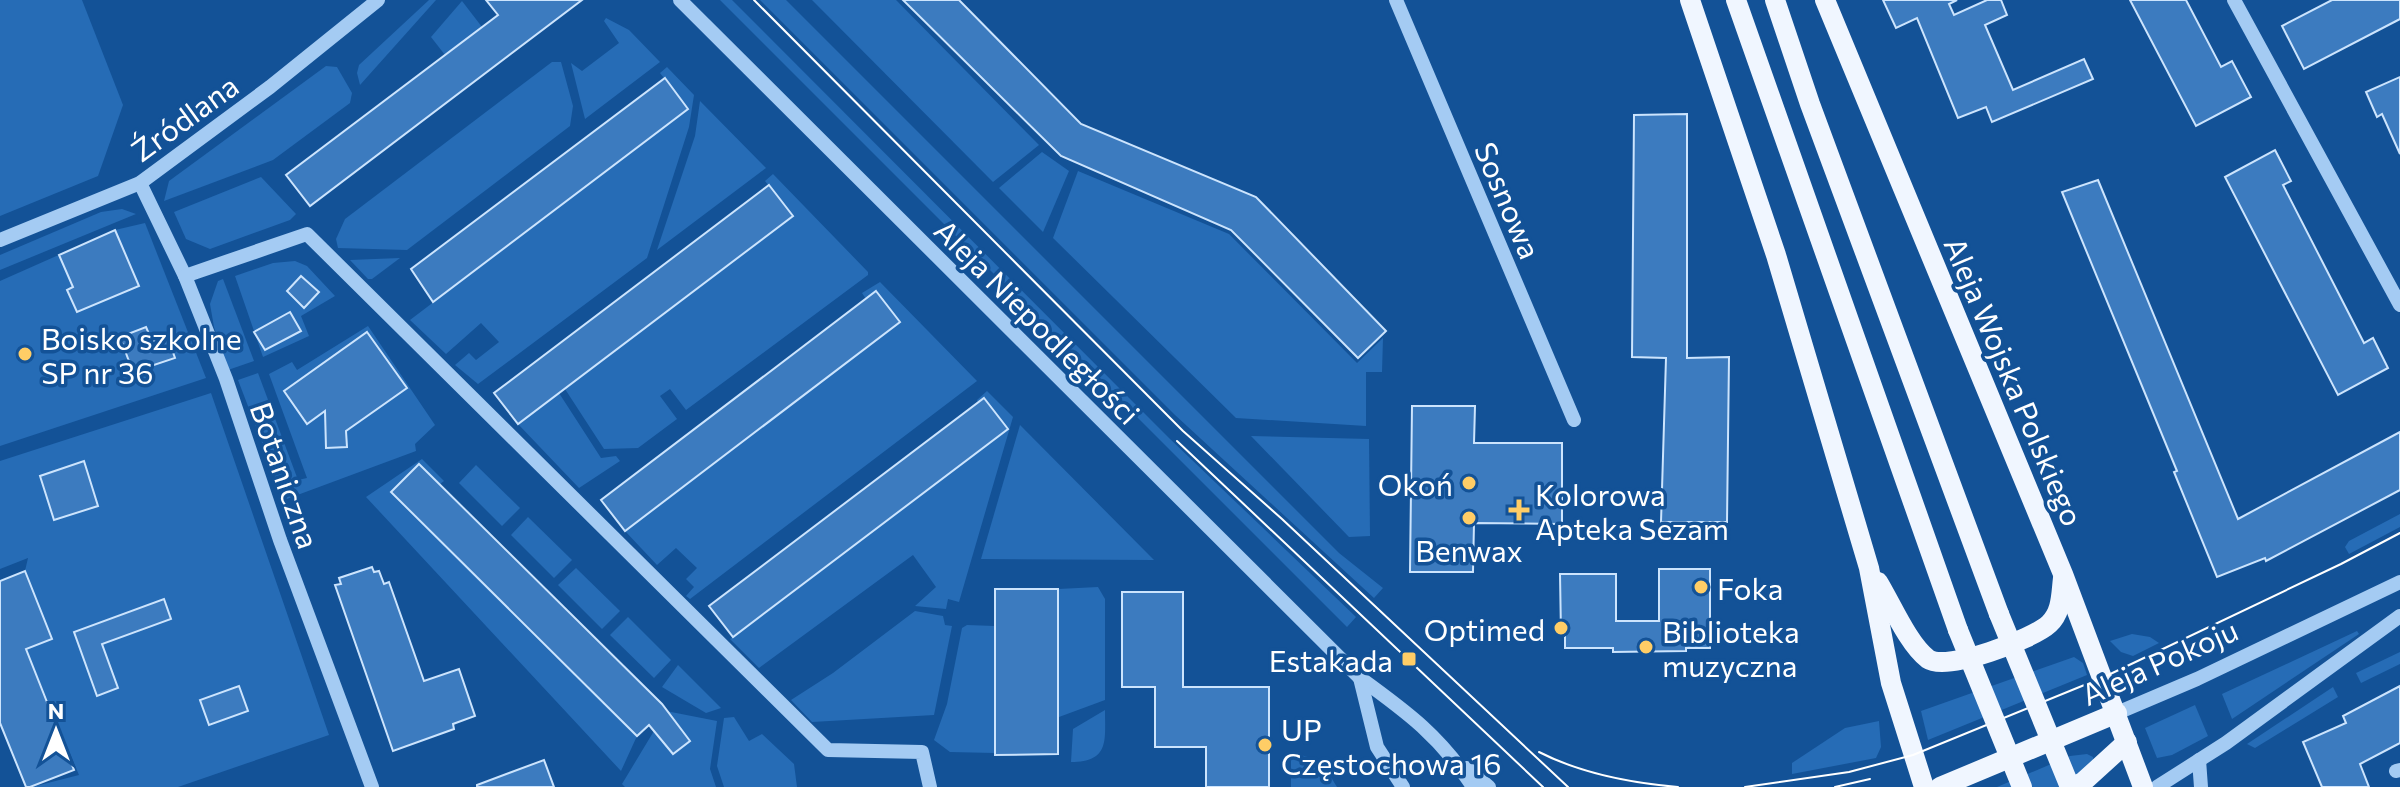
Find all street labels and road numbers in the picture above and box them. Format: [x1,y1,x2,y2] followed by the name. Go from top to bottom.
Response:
[123,66,245,168] street label: Źródlana
[1468,136,1550,264] street label: Sosnowa
[928,211,1148,431] street label: Aleja Niepodległości
[1937,231,2093,531] street label: Aleja Wojska Polskiego
[244,397,328,553] street label: Botaniczna
[2075,610,2243,712] street label: Aleja Pokoju

